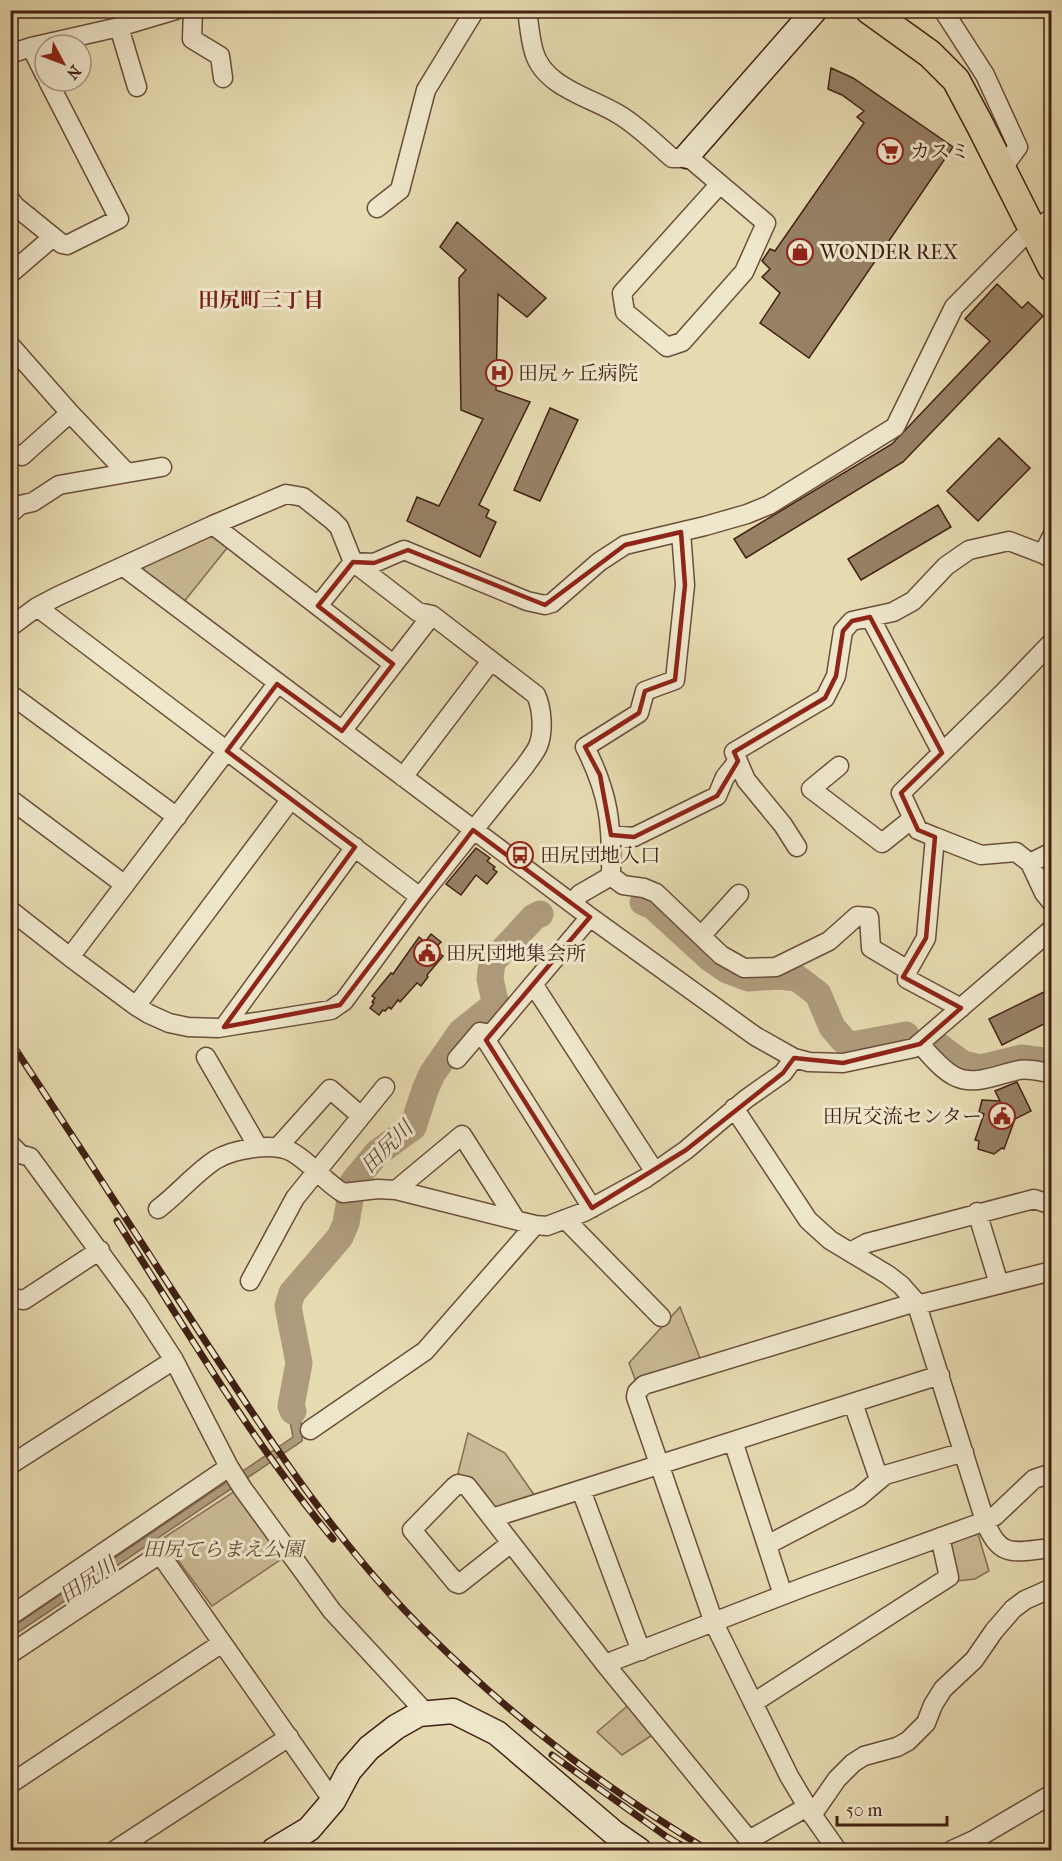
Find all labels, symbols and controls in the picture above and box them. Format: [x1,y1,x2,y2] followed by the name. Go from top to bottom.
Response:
[33,33,93,93] north arrow
[62,62,85,84] text: N
[875,136,905,166] supermarket icon: カスミ
[910,140,970,163] place label: カスミ
[785,237,815,267] shop icon: WONDER REX
[819,241,959,264] place label: WONDER REX
[198,288,324,312] district label: 田尻町三丁目
[484,358,514,388] hospital icon: 田尻ヶ丘病院
[518,362,638,385] place label: 田尻ヶ丘病院
[505,840,535,870] bus stop icon: 田尻団地入口
[540,844,660,867] place label: 田尻団地入口
[412,938,442,968] public building icon: 田尻団地集会所
[446,942,586,965] place label: 田尻団地集会所
[987,1101,1017,1131] public building icon: 田尻交流センター
[823,1105,982,1128] place label: 田尻交流センター
[356,1115,419,1178] water label: 田尻川
[143,1538,306,1561] park label: 田尻てらまえ公園
[55,1551,122,1608] water label: 田尻川
[837,1789,946,1827] scale bar
[846,1800,883,1821] text: 50 m

